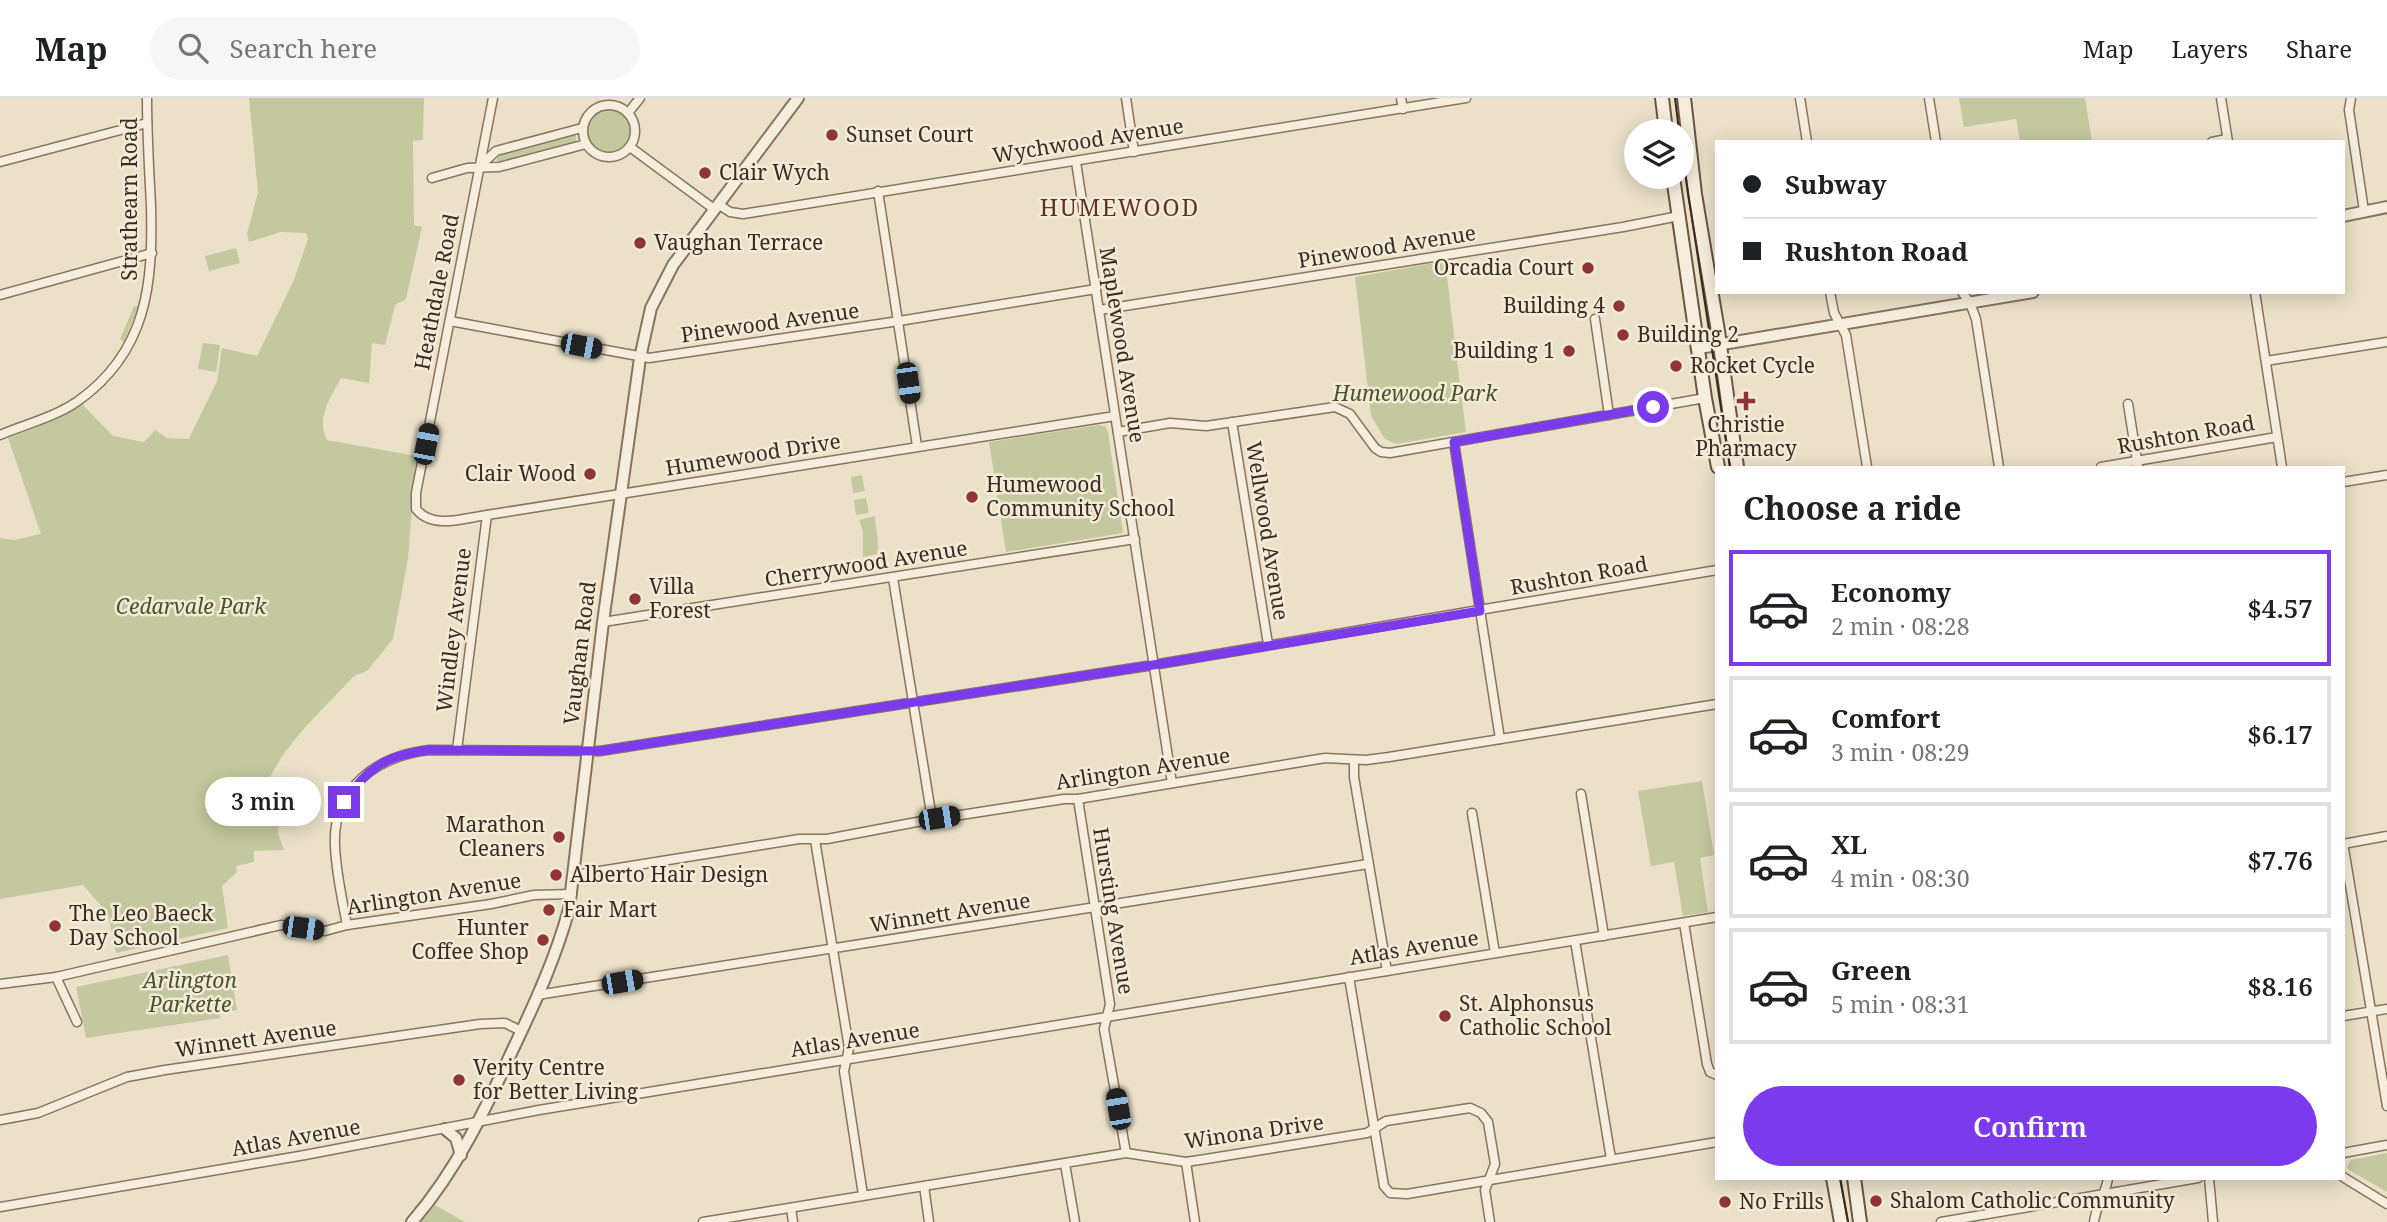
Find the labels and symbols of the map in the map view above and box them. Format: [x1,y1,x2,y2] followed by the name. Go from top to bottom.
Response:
[990,111,1185,169] street label: Wychwood Avenue
[115,117,143,281] street label: Strathearn Road
[846,120,974,148] place label: Sunset Court
[824,127,840,143] marker: Sunset Court
[719,158,830,186] place label: Clair Wych
[697,165,713,181] marker: Clair Wych
[1040,191,1200,223] district label: HUMEWOOD
[407,211,465,373] street label: Heathdale Road
[1296,218,1478,274] street label: Pinewood Avenue
[654,228,823,256] place label: Vaughan Terrace
[632,235,648,251] marker: Vaughan Terrace
[1094,245,1152,445] street label: Maplewood Avenue
[1434,253,1574,281] place label: Orcadia Court
[1580,260,1596,276] marker: Orcadia Court
[1503,291,1605,319] place label: Building 4
[679,296,861,348] street label: Pinewood Avenue
[1611,298,1627,314] marker: Building 4
[1637,320,1739,348] place label: Building 2
[1615,327,1631,343] marker: Building 2
[559,332,604,360] car
[1453,336,1555,364] place label: Building 1
[1561,343,1577,359] marker: Building 1
[1690,351,1815,379] place label: Rocket Cycle
[1668,358,1684,374] marker: Rocket Cycle
[895,361,922,405] car
[1332,379,1498,407] park label: Humewood Park
[1637,391,1669,423] route start
[1738,393,1754,409] marker: Christie Pharmacy
[2115,408,2257,460] street label: Rushton Road
[1695,410,1797,462] place label: Christie Pharmacy
[412,421,441,467] car
[663,426,842,482] street label: Humewood Drive
[1240,439,1296,622] street label: Wellwood Avenue
[465,459,576,487] place label: Clair Wood
[582,466,598,482] marker: Clair Wood
[986,470,1175,522] place label: Humewood Community School
[964,489,980,505] marker: Humewood Community School
[762,533,969,593] street label: Cherrywood Avenue
[429,546,477,714] street label: Windley Avenue
[1508,549,1650,601] street label: Rushton Road
[649,572,711,624] place label: Villa Forest
[556,580,602,726] street label: Vaughan Road
[627,591,643,607] marker: Villa Forest
[116,592,267,620] park label: Cedarvale Park
[1054,740,1232,796] street label: Arlington Avenue
[204,778,320,826] callout: 3 min
[328,786,360,818] route end
[917,804,962,832] car
[446,810,545,862] place label: Marathon Cleaners
[1087,825,1141,996] street label: Hursting Avenue
[551,829,567,845] marker: Marathon Cleaners
[570,860,768,888] place label: Alberto Hair Design
[345,865,523,921] street label: Arlington Avenue
[548,867,564,883] marker: Alberto Hair Design
[867,885,1032,939] street label: Winnett Avenue
[563,895,657,923] place label: Fair Mart
[69,899,214,951] place label: The Leo Baeck Day School
[541,902,557,918] marker: Fair Mart
[411,913,529,965] place label: Hunter Coffee Shop
[281,915,326,941] car
[47,918,63,934] marker: The Leo Baeck Day School
[1347,923,1480,971] street label: Atlas Avenue
[535,932,551,948] marker: Hunter Coffee Shop
[141,966,237,1018] park label: Arlington Parkette
[600,968,645,996] car
[1459,989,1612,1041] place label: St. Alphonsus Catholic School
[1437,1008,1453,1024] marker: St. Alphonsus Catholic School
[174,1013,338,1063] street label: Winnett Avenue
[788,1015,921,1063] street label: Atlas Avenue
[473,1053,639,1105] place label: Verity Centre for Better Living
[451,1072,467,1088] marker: Verity Centre for Better Living
[1105,1086,1132,1132] car
[1182,1107,1325,1155] street label: Winona Drive
[229,1112,363,1162] street label: Atlas Avenue
[1890,1186,2175,1214] place label: Shalom Catholic Community
[1739,1187,1824,1215] place label: No Frills
[1868,1193,1884,1209] marker: Shalom Catholic Community
[1717,1194,1733,1210] marker: No Frills

